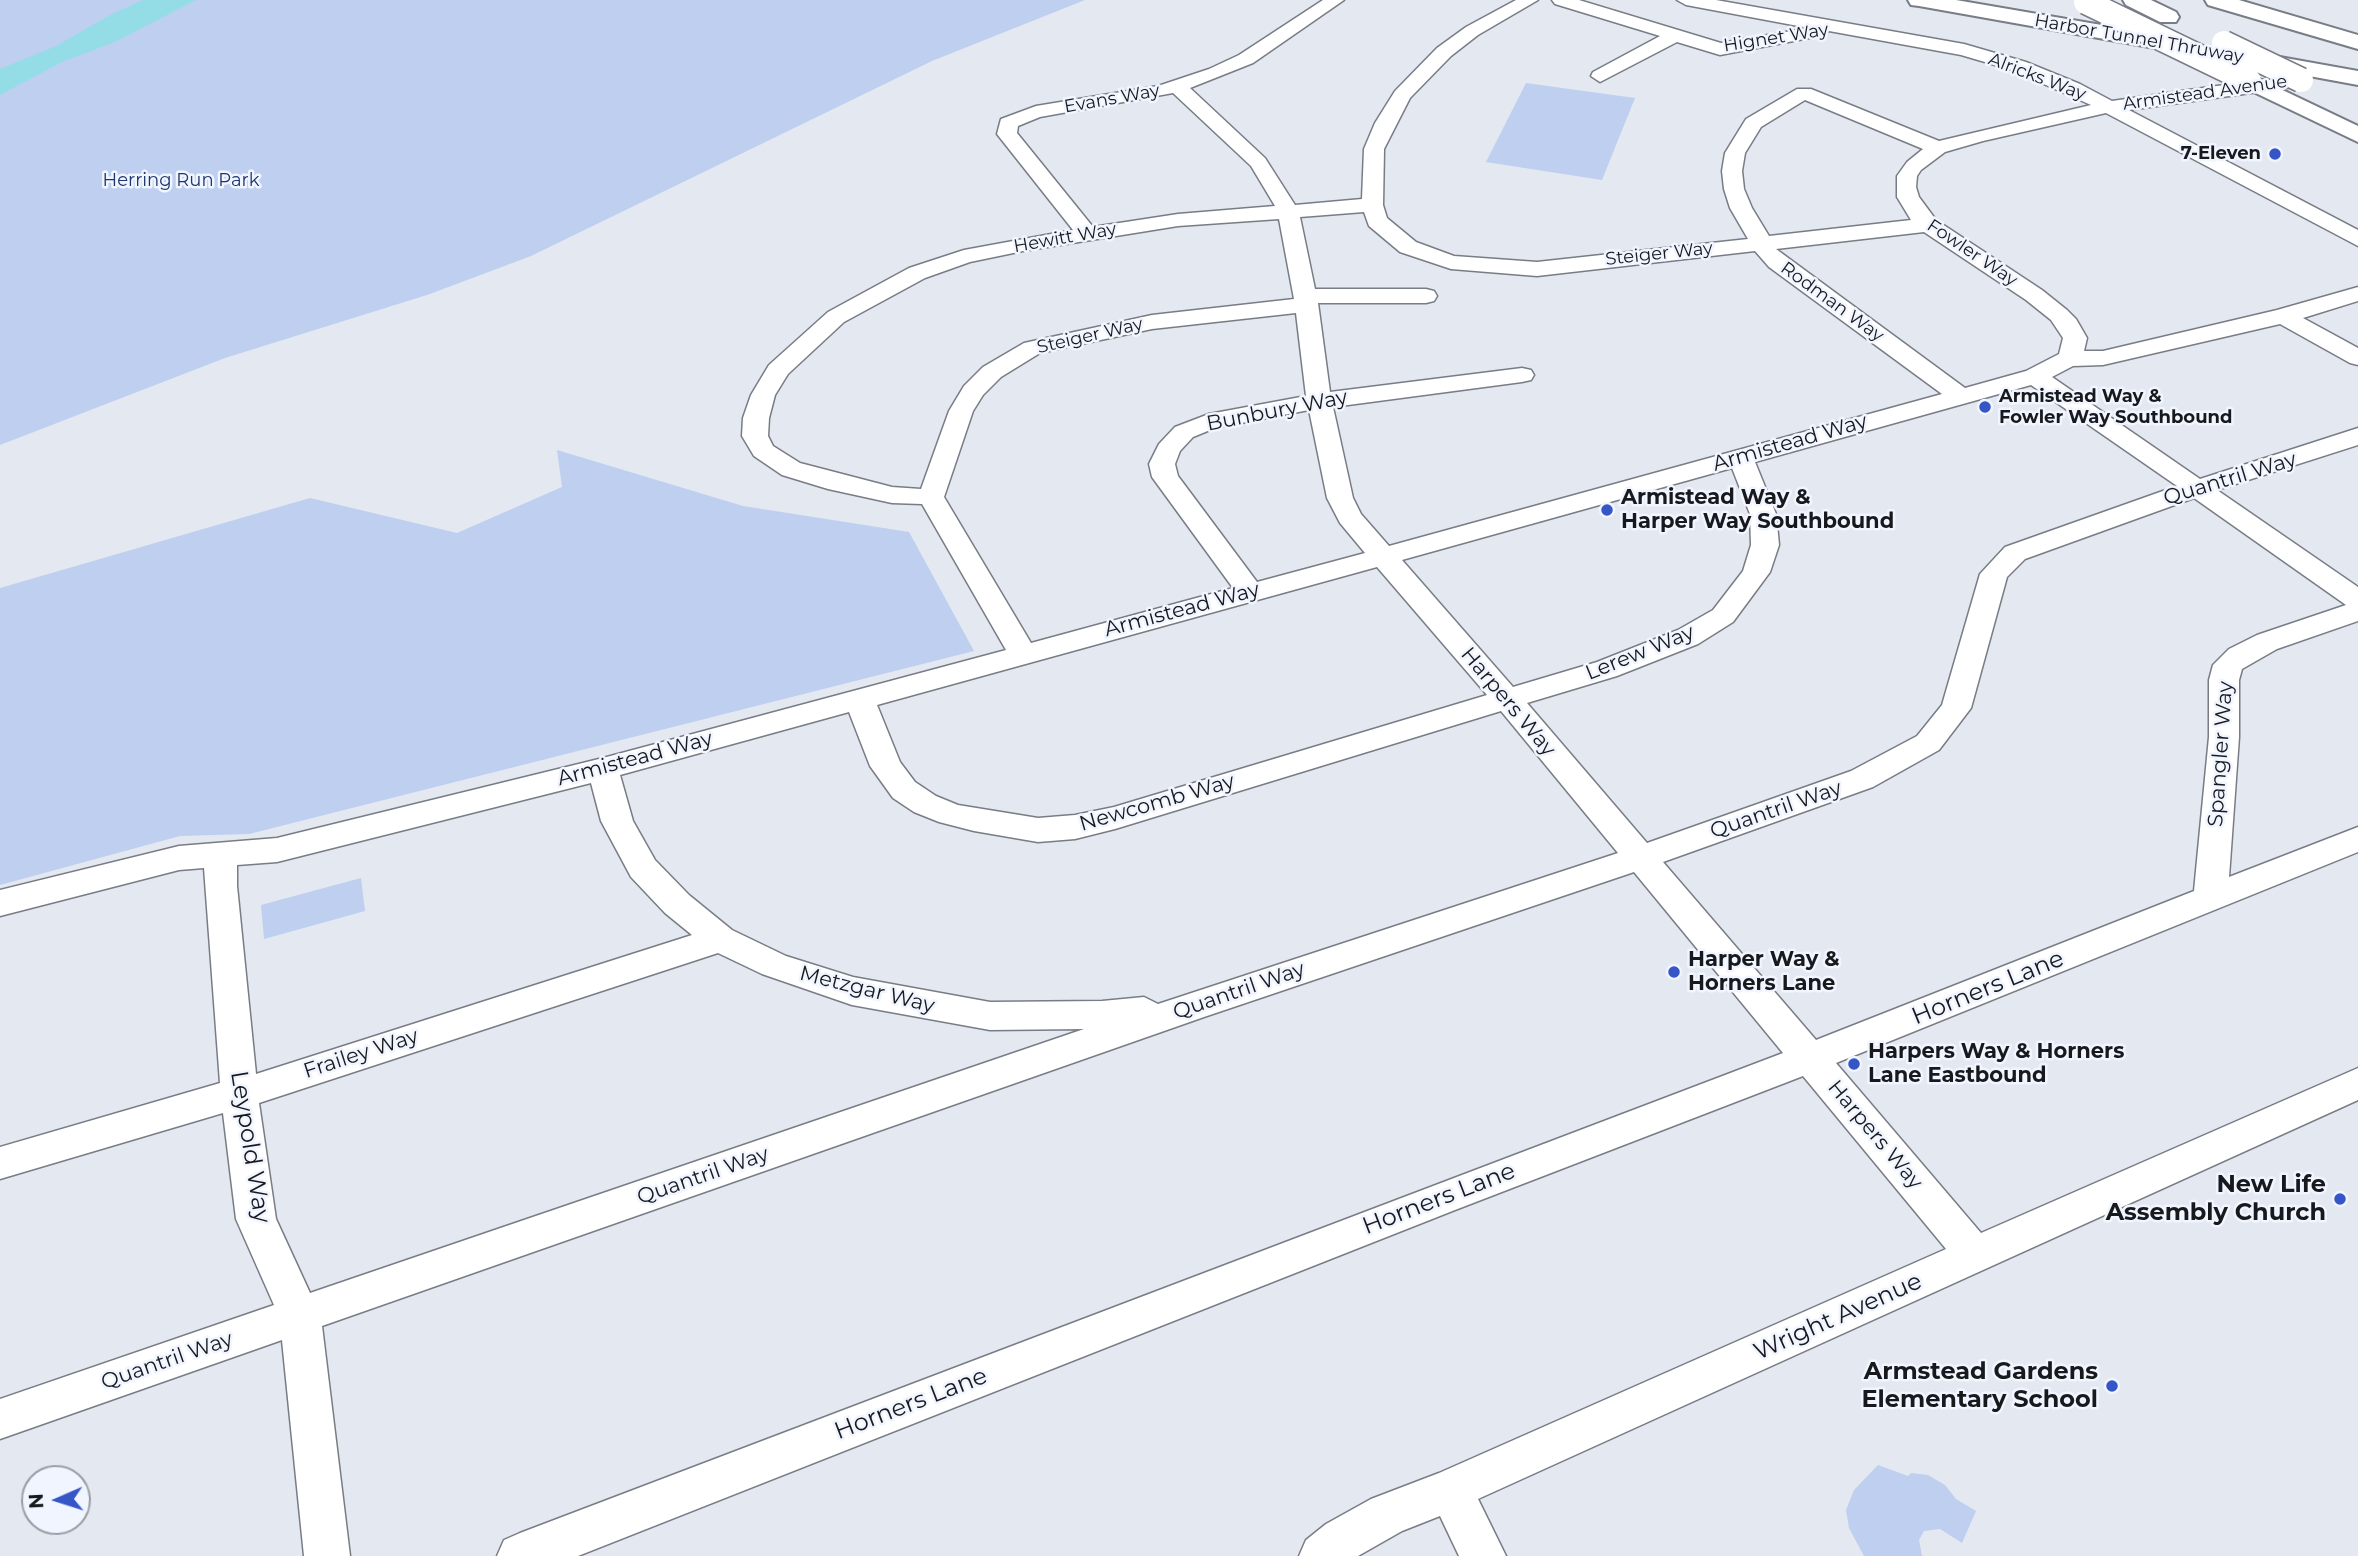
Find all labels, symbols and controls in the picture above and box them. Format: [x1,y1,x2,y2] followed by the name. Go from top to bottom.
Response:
[2033,10,2245,68] street label: Harbor Tunnel Thruway
[1722,19,1830,57] street label: Hignet Way
[1985,49,2089,105] street label: Alricks Way
[2121,71,2289,115] street label: Armistead Avenue
[1063,80,1161,118] street label: Evans Way
[2181,143,2261,165] place label: 7-Eleven
[2267,146,2283,162] marker: 7-Eleven
[103,170,259,192] park label: Herring Run Park
[1923,215,2021,291] street label: Fowler Way
[1012,218,1118,258] street label: Hewitt Way
[1604,238,1714,270] street label: Steiger Way
[1776,257,1888,347] street label: Rodman Way
[1035,313,1145,359] street label: Steiger Way
[1204,385,1350,437] street label: Bunbury Way
[1999,386,2232,428] place label: Armistead Way & Fowler Way Southbound
[1977,399,1993,415] marker: Armistead Way & Fowler Way Southbound
[1710,409,1870,477] street label: Armistead Way
[2161,447,2299,511] street label: Quantril Way
[1621,485,1894,535] place label: Armistead Way & Harper Way Southbound
[1599,502,1615,518] marker: Armistead Way & Harper Way Southbound
[1102,577,1262,643] street label: Armistead Way
[1582,620,1698,686] street label: Lerew Way
[1455,642,1561,762] street label: Harpers Way
[2203,680,2239,828] street label: Spangler Way
[555,726,715,792] street label: Armistead Way
[1077,769,1237,837] street label: Newcomb Way
[1707,776,1845,844] street label: Quantril Way
[1908,944,2068,1032] street label: Horners Lane
[1688,947,1839,997] place label: Harper Way & Horners Lane
[1170,957,1308,1025] street label: Quantril Way
[797,961,937,1019] street label: Metzgar Way
[1666,964,1682,980] marker: Harper Way & Horners Lane
[300,1024,422,1084] street label: Frailey Way
[1868,1039,2124,1089] place label: Harpers Way & Horners Lane Eastbound
[1846,1056,1862,1072] marker: Harpers Way & Horners Lane Eastbound
[224,1069,276,1225] street label: Leypold Way
[1822,1075,1928,1195] street label: Harpers Way
[634,1142,772,1210] street label: Quantril Way
[1359,1157,1519,1241] street label: Horners Lane
[2106,1171,2326,1227] place label: New Life Assembly Church
[2332,1191,2348,1207] marker: New Life Assembly Church
[1749,1267,1927,1367] street label: Wright Avenue
[98,1327,236,1395] street label: Quantril Way
[1861,1358,2098,1414] place label: Armstead Gardens Elementary School
[831,1362,991,1446] street label: Horners Lane
[2104,1378,2120,1394] marker: Armstead Gardens Elementary School
[21,1465,91,1535] north arrow
[25,1493,48,1509] text: N

